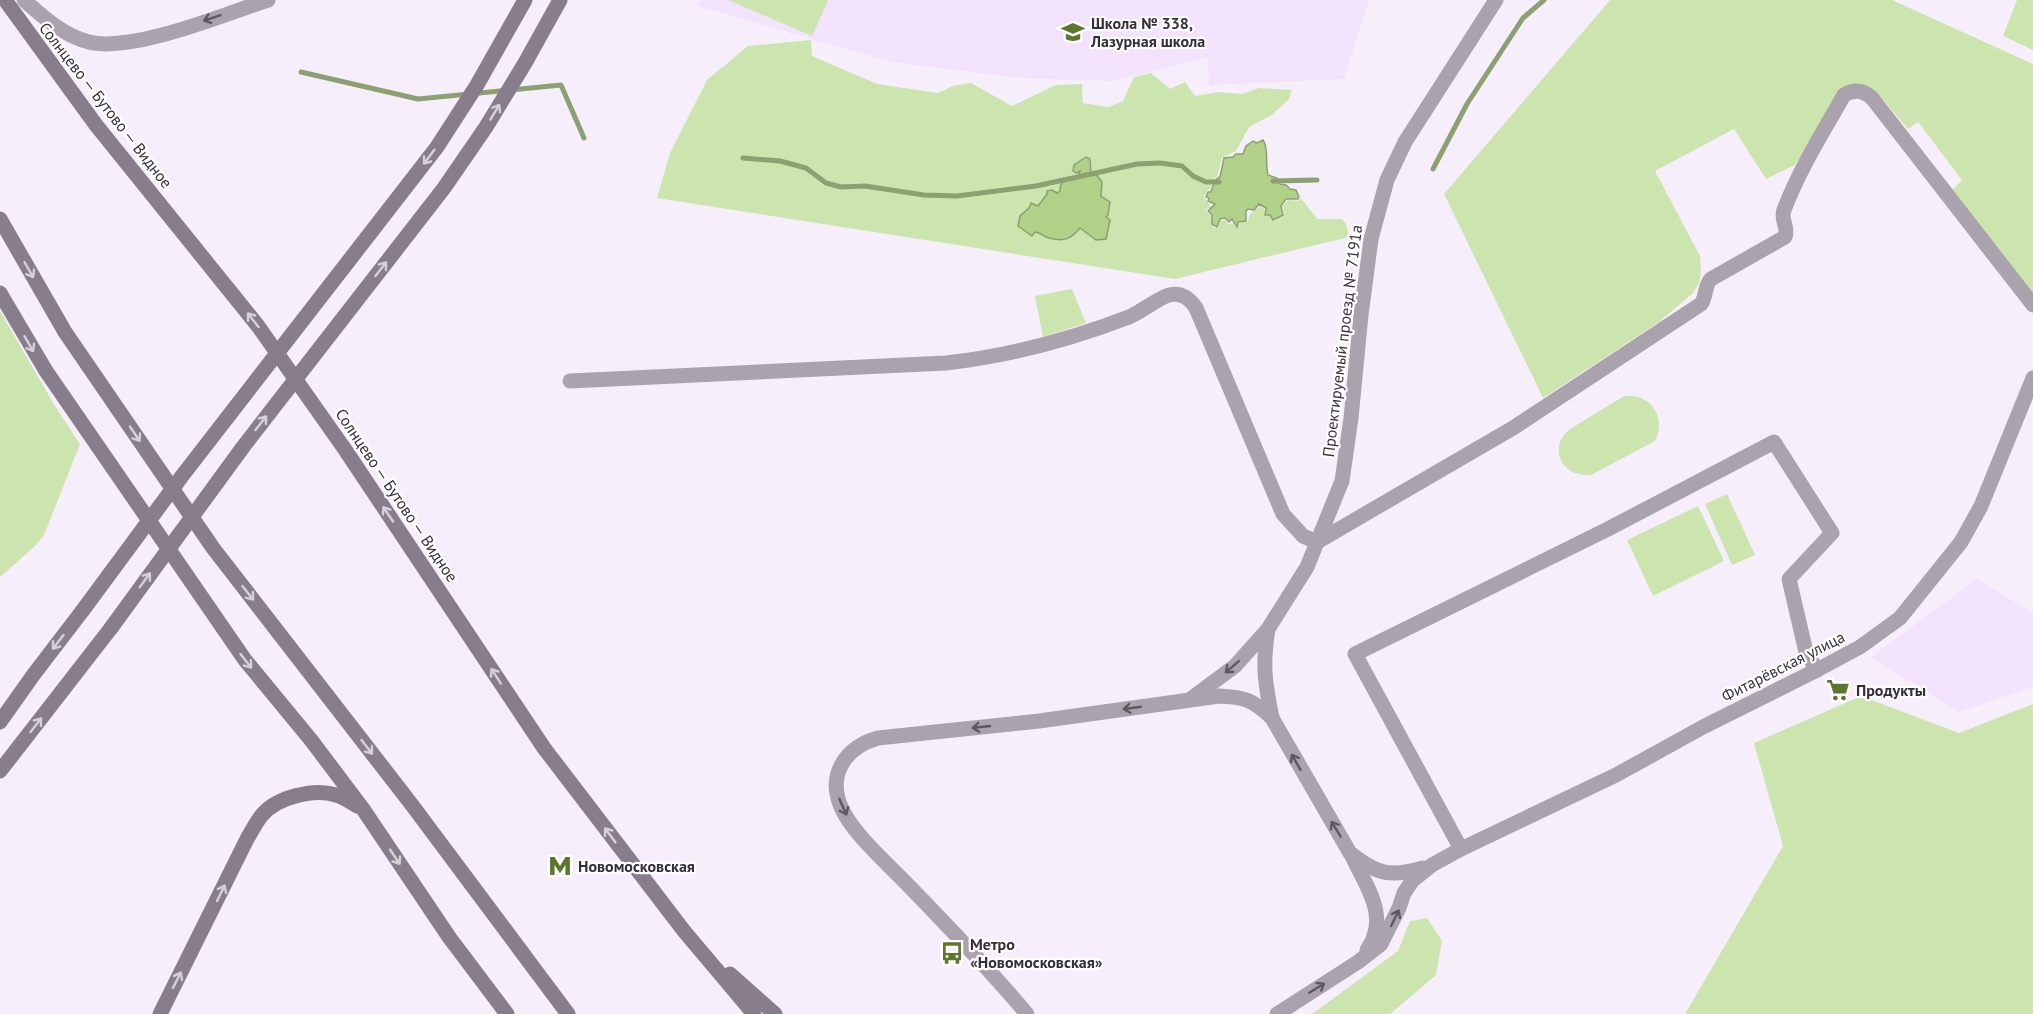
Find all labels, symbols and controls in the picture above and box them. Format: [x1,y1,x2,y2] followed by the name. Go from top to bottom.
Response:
[203,13,222,24] one-way arrow
[1090,13,1205,51] place label: Школа № 338, Лазурная школа
[35,18,177,192] street label: Солнцево — Бутово — Видное
[1060,19,1086,45] school or university icon: Школа № 338, Лазурная школа
[490,104,502,121] one-way arrow
[422,149,435,165] one-way arrow
[1318,224,1366,458] street label: Проектируемый проезд № 7191а
[24,261,36,278] one-way arrow
[374,261,387,277] one-way arrow
[246,312,259,328] one-way arrow
[24,335,36,352] one-way arrow
[331,404,463,586] street label: Солнцево — Бутово — Видное
[255,416,268,432] one-way arrow
[129,425,141,441] one-way arrow
[382,506,394,523] one-way arrow
[139,573,152,589] one-way arrow
[241,584,254,600] one-way arrow
[1718,626,1848,706] street label: Фитарёвская улица
[52,634,65,650] one-way arrow
[239,653,252,669] one-way arrow
[1224,661,1240,674] one-way arrow
[490,669,502,685] one-way arrow
[1825,677,1851,703] supermarket icon: Продукты
[1856,680,1926,700] place label: Продукты
[1123,703,1142,714] one-way arrow
[29,717,42,733] one-way arrow
[971,722,991,733] one-way arrow
[360,739,373,755] one-way arrow
[1290,753,1302,770] one-way arrow
[837,798,849,816] one-way arrow
[1329,821,1341,838] one-way arrow
[603,827,616,843] one-way arrow
[389,848,401,865] one-way arrow
[547,853,573,879] metro station icon: Новомосковская
[578,856,695,876] place label: Новомосковская
[215,884,227,902] one-way arrow
[1389,910,1401,928] one-way arrow
[970,934,1103,972] place label: Метро «Новомосковская»
[939,940,965,966] bus stop icon: Метро «Новомосковская»
[172,971,184,989] one-way arrow
[1308,982,1325,994] one-way arrow

